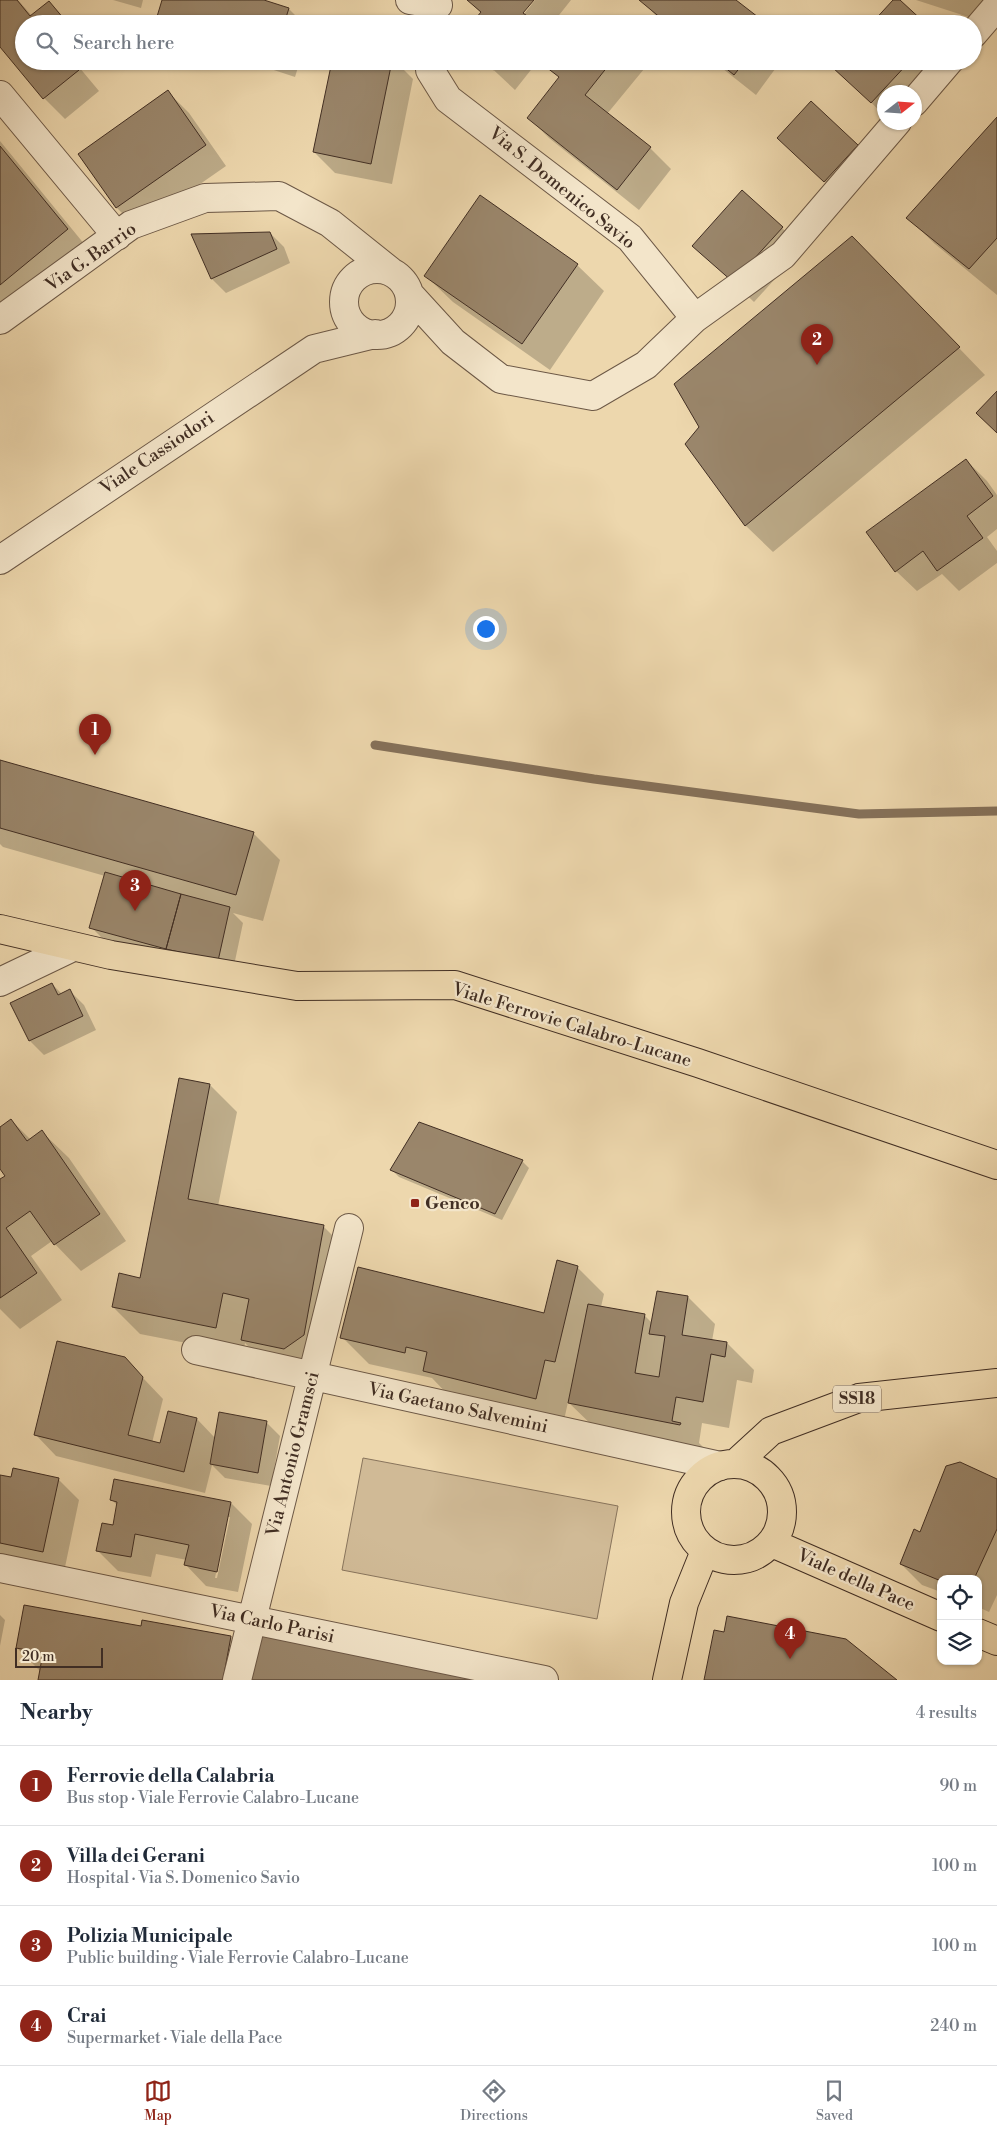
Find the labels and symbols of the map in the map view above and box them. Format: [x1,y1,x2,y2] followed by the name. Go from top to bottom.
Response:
[877,85,922,130] north arrow
[483,121,640,254] street label: Via S. Domenico Savio
[40,217,141,297] street label: Via G. Barrio
[801,324,833,365] pin: 2
[95,406,218,500] street label: Viale Cassiodori
[473,616,499,642] your location
[79,714,111,755] pin: 1
[119,870,151,911] pin: 3
[449,977,694,1072] street label: Viale Ferrovie Calabro-Lucane
[425,1192,480,1215] place label: Genco
[409,1197,421,1209] marker: Genco
[261,1369,325,1540] street label: Via Antonio Gramsci
[365,1377,550,1438] street label: Via Gaetano Salvemini
[833,1386,881,1412] road number: SS18
[793,1543,918,1616] street label: Viale della Pace
[206,1599,337,1648] street label: Via Carlo Parisi
[774,1618,806,1659] pin: 4
[15,1645,102,1668] scale bar

